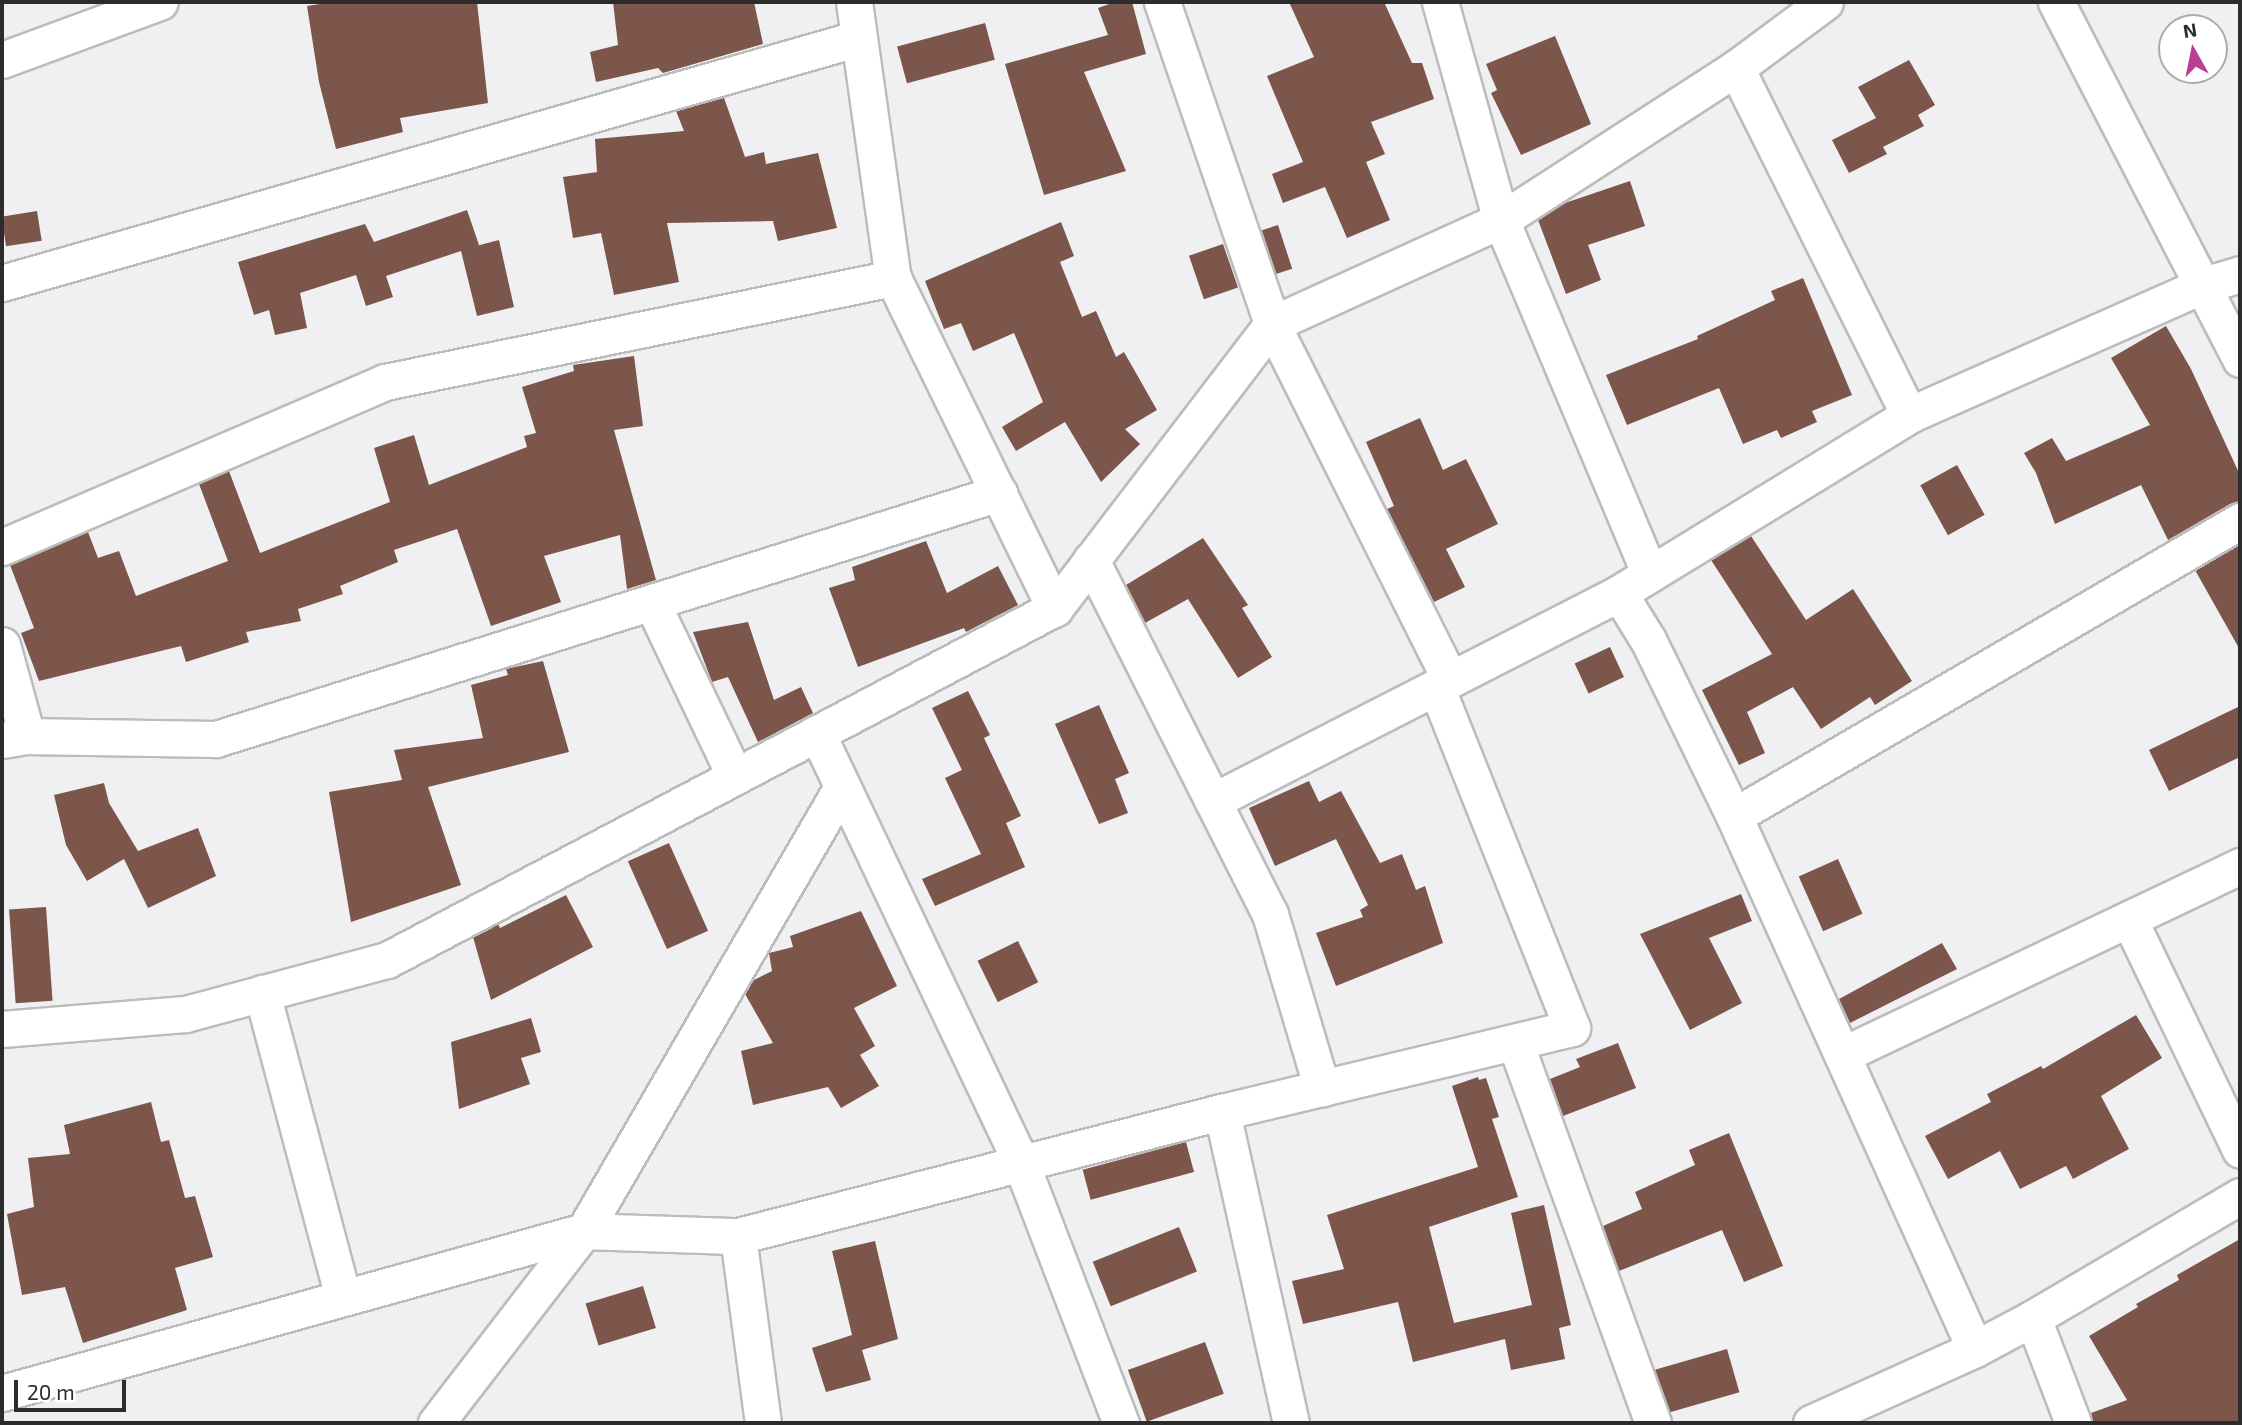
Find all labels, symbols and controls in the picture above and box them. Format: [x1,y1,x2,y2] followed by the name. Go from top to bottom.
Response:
[2158,14,2228,84] north arrow
[2181,17,2199,42] text: N
[18,1366,130,1410] scale bar
[27,1379,75,1404] text: 20 m

